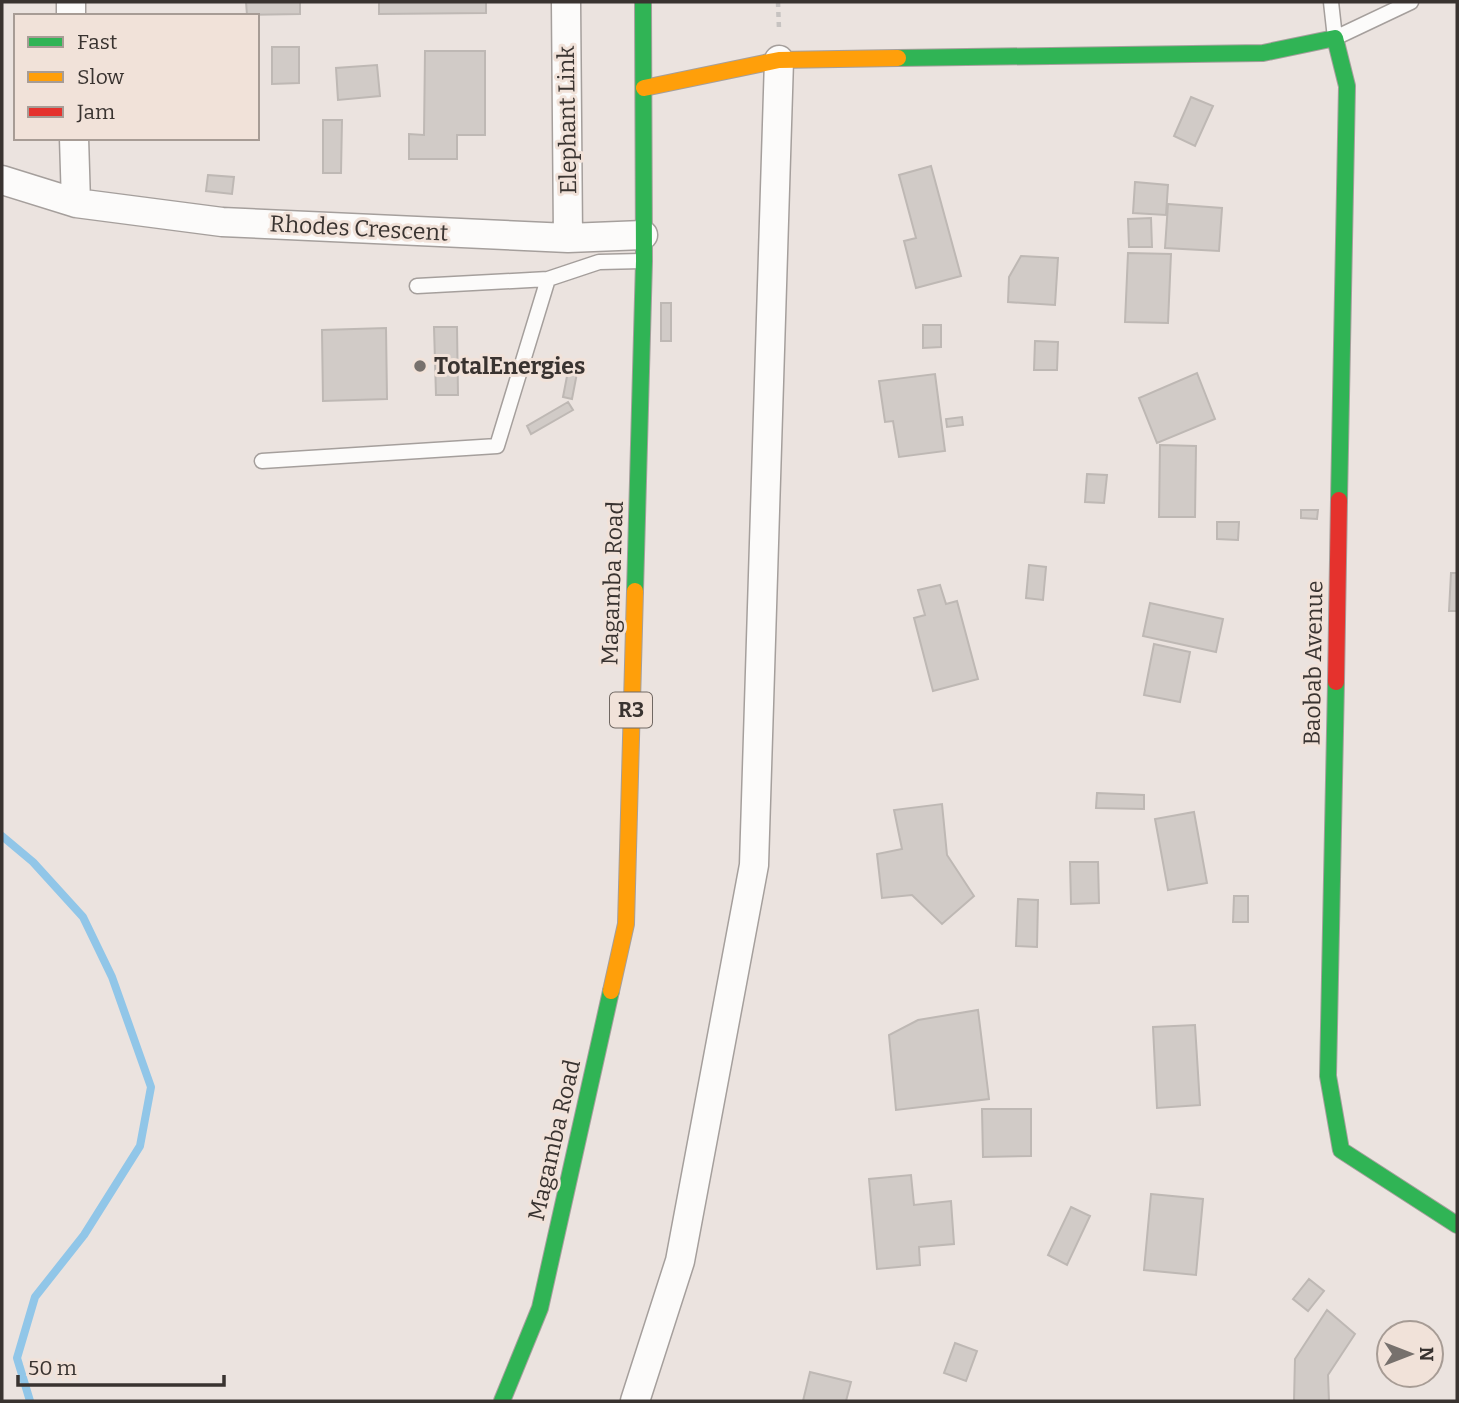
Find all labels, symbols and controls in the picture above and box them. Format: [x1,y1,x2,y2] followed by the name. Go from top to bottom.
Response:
[14,14,259,140] legend
[77,29,118,55] text: Fast
[552,46,582,194] street label: Elephant Link
[77,64,124,90] text: Slow
[76,99,115,125] text: Jam
[269,209,449,247] street label: Rhodes Crescent
[434,352,585,380] place label: TotalEnergies
[412,358,428,374] marker: TotalEnergies
[595,500,629,666] street label: Magamba Road
[1298,580,1328,746] street label: Baobab Avenue
[610,692,652,728] road number: R3
[522,1056,586,1223] street label: Magamba Road
[1375,1319,1445,1389] north arrow
[18,1344,224,1388] scale bar
[1415,1347,1438,1362] text: N
[28,1355,77,1381] text: 50 m

